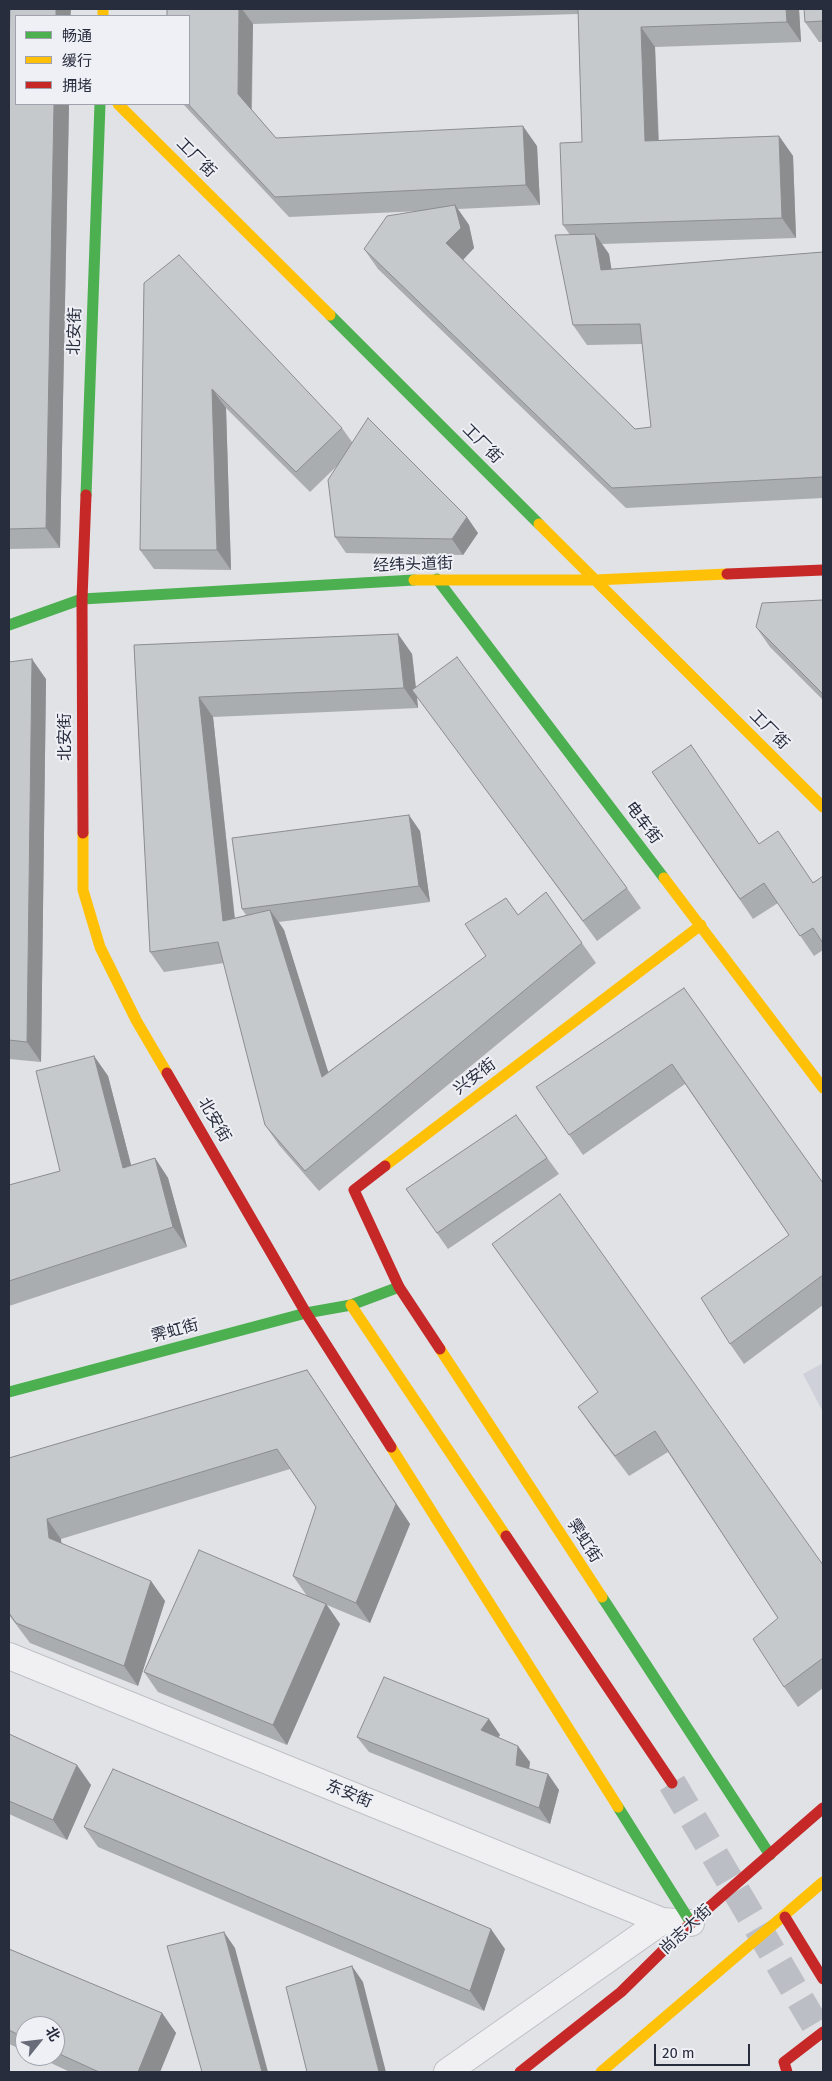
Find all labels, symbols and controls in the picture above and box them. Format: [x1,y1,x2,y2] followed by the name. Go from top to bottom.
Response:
[15,15,190,105] legend
[62,27,92,45] text: 畅通
[62,52,92,70] text: 缓行
[62,77,92,95] text: 拥堵
[172,134,220,182] street label: 工厂街
[65,307,85,355] street label: 北安街
[458,420,506,468] street label: 工厂街
[373,554,453,576] street label: 经纬头道街
[745,706,793,754] street label: 工厂街
[56,713,76,761] street label: 北安街
[621,798,665,848] street label: 电车街
[450,1055,500,1099] street label: 兴安街
[194,1094,234,1146] street label: 北安街
[149,1316,201,1346] street label: 霁虹街
[563,1516,605,1566] street label: 霁虹街
[323,1776,375,1812] street label: 东安街
[656,1901,716,1959] street label: 尚志大街
[15,2016,65,2066] north arrow
[42,2024,64,2044] text: 北
[657,2034,753,2066] scale bar
[662,2044,695,2062] text: 20 m

